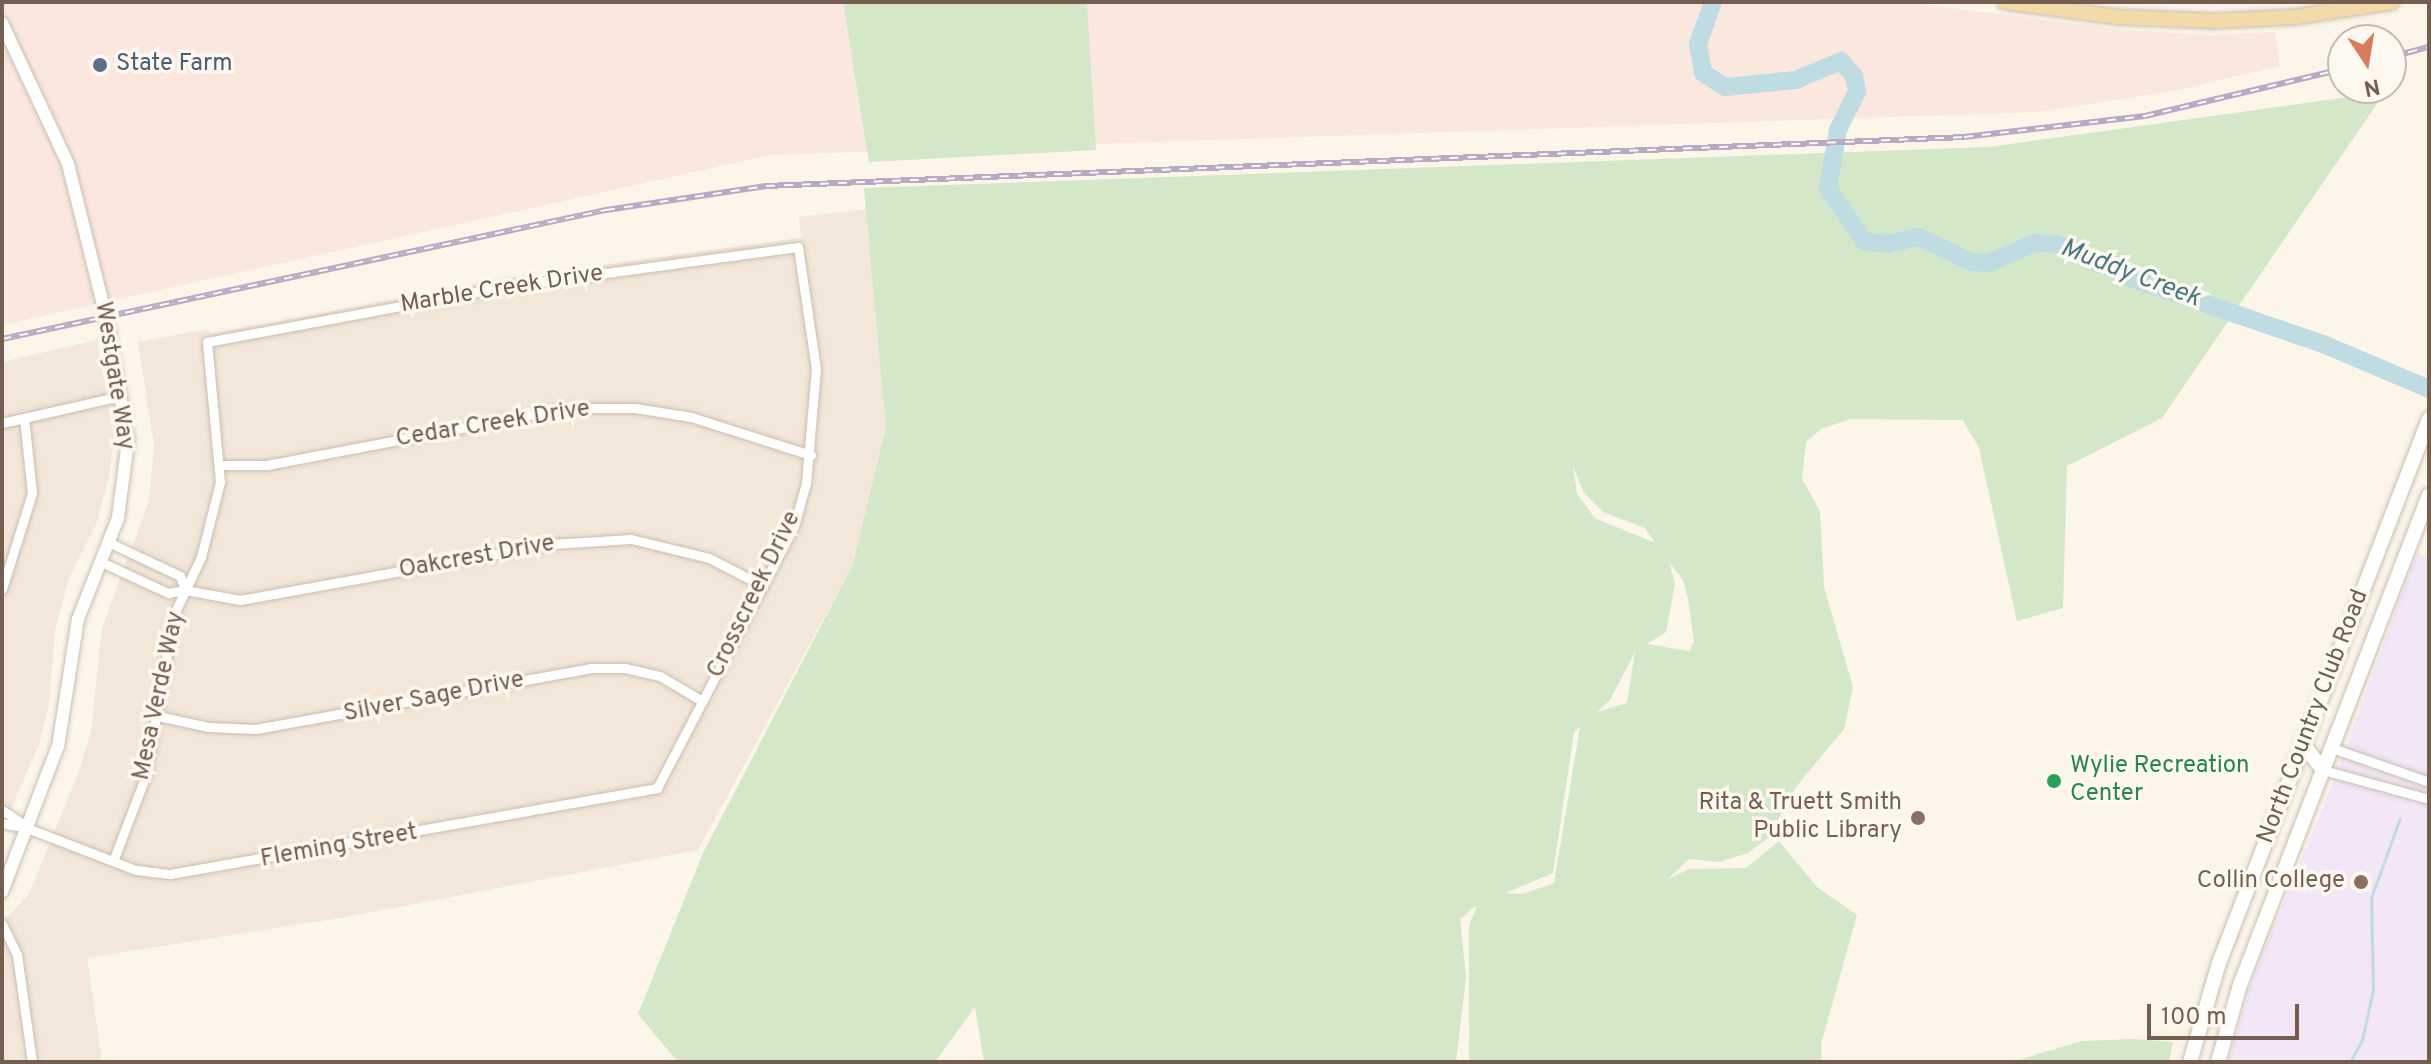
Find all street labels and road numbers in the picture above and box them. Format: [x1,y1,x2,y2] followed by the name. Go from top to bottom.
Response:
[399,260,605,320] street label: Marble Creek Drive
[87,299,139,453] street label: Westgate Way
[394,395,592,455] street label: Cedar Creek Drive
[702,507,808,683] street label: Crosscreek Drive
[397,530,557,586] street label: Oakcrest Drive
[2252,586,2376,848] street label: North Country Club Road
[128,608,192,784] street label: Mesa Verde Way
[341,666,527,730] street label: Silver Sage Drive
[258,819,420,875] street label: Fleming Street

